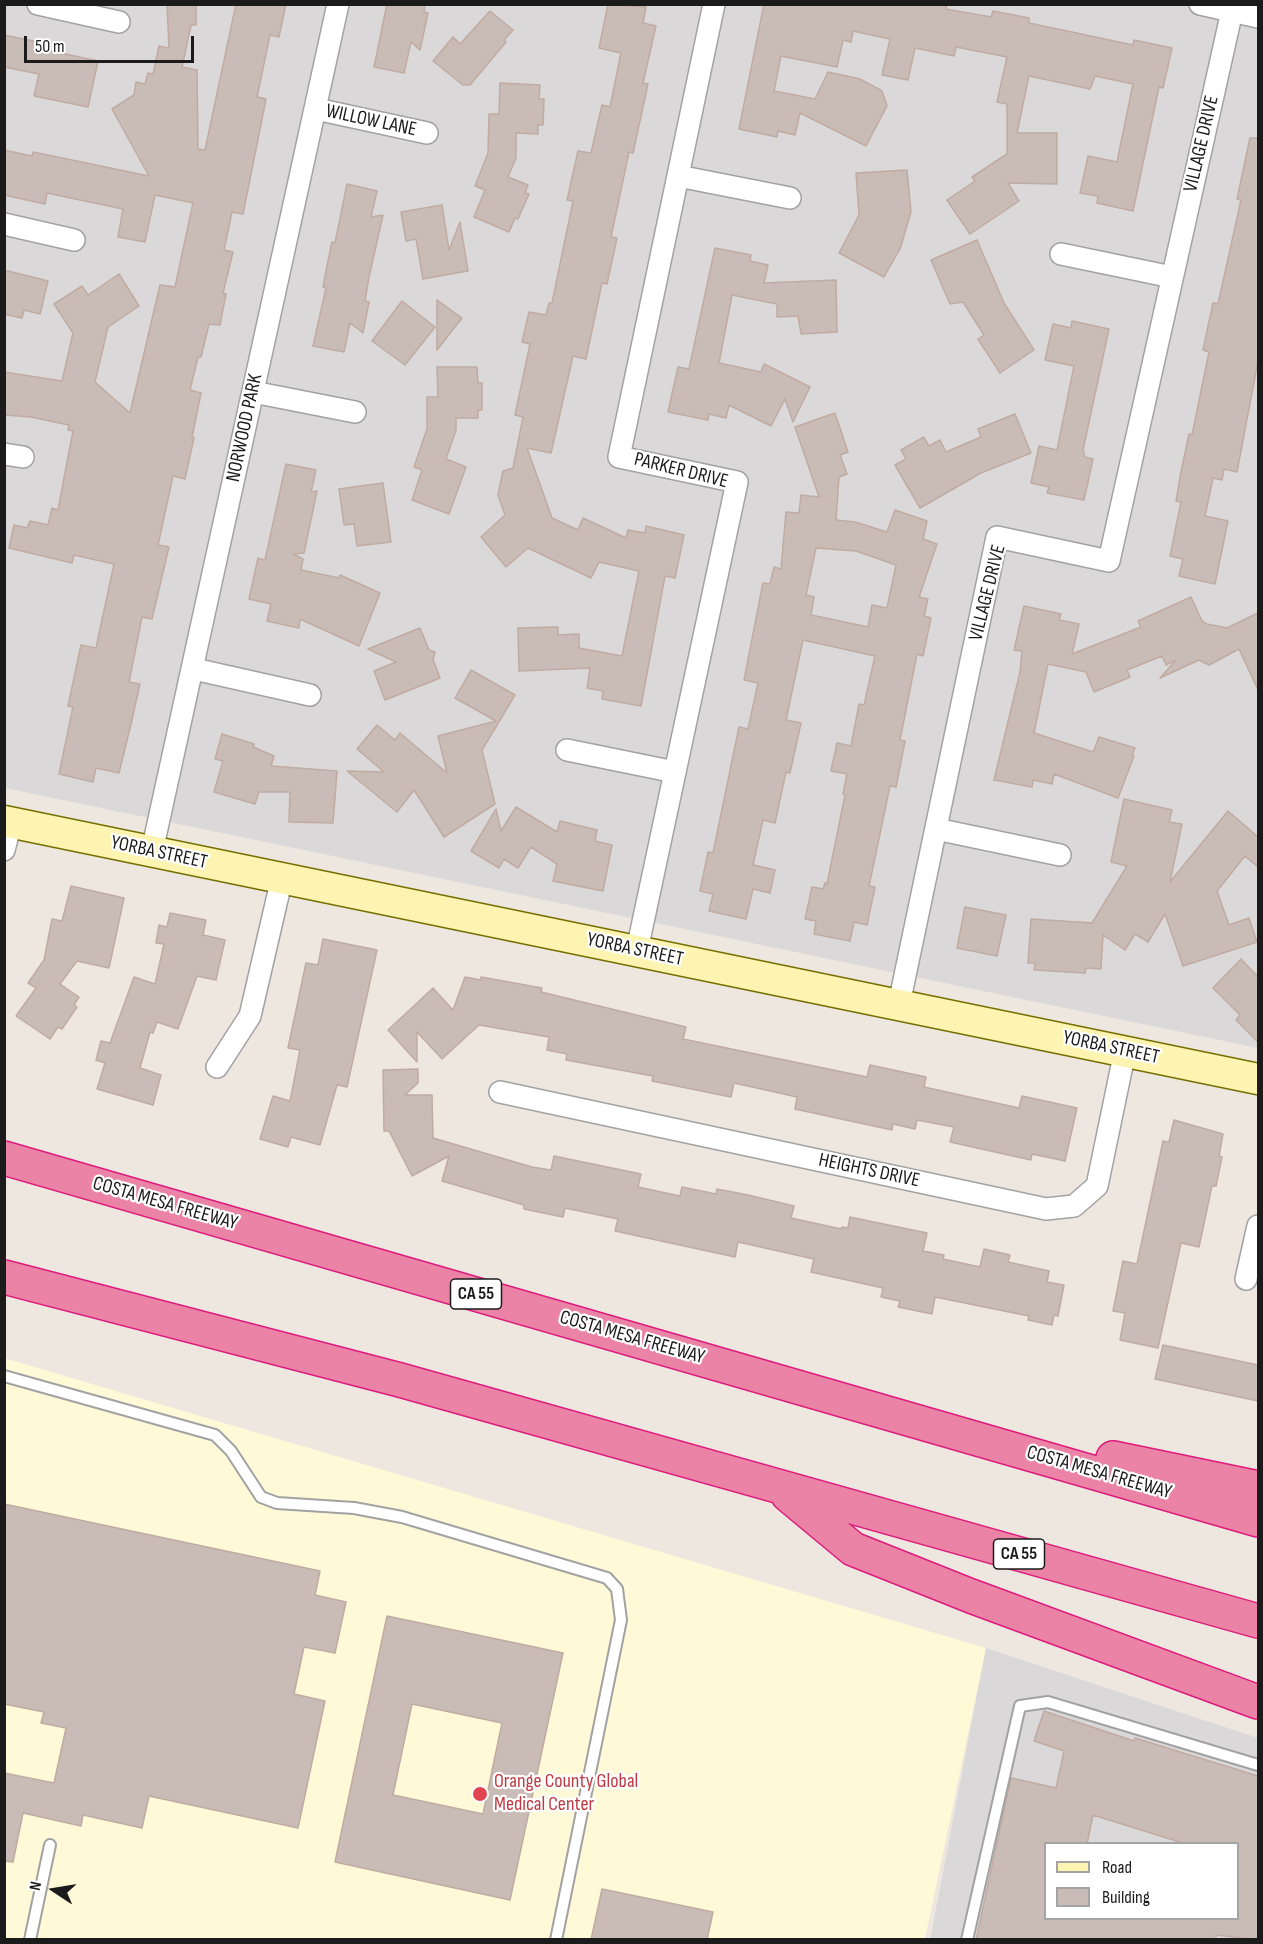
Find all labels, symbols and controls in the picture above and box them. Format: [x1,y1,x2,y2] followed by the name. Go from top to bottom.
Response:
[27,24,196,62] scale bar
[35,36,65,57] text: 50 m
[1179,93,1225,195] street label: VILLAGE DRIVE
[323,100,419,142] street label: WILLOW LANE
[222,372,268,484] street label: NORWOOD PARK
[632,448,730,494] street label: PARKER DRIVE
[964,542,1012,644] street label: VILLAGE DRIVE
[109,831,209,875] street label: YORBA STREET
[585,928,685,972] street label: YORBA STREET
[1061,1026,1161,1070] street label: YORBA STREET
[816,1149,922,1193] street label: HEIGHTS DRIVE
[90,1172,240,1236] street label: COSTA MESA FREEWAY
[450,1279,502,1309] road number: CA 55
[557,1306,707,1370] street label: COSTA MESA FREEWAY
[1024,1441,1174,1505] street label: COSTA MESA FREEWAY
[994,1539,1044,1569] road number: CA 55
[494,1770,638,1817] place label: Orange County Global Medical Center
[471,1785,489,1803] marker: Orange County Global Medical Center
[1044,1842,1239,1920] legend
[1102,1857,1132,1878] text: Road
[24,1860,84,1920] north arrow
[26,1880,46,1892] text: N
[1102,1887,1150,1908] text: Building

